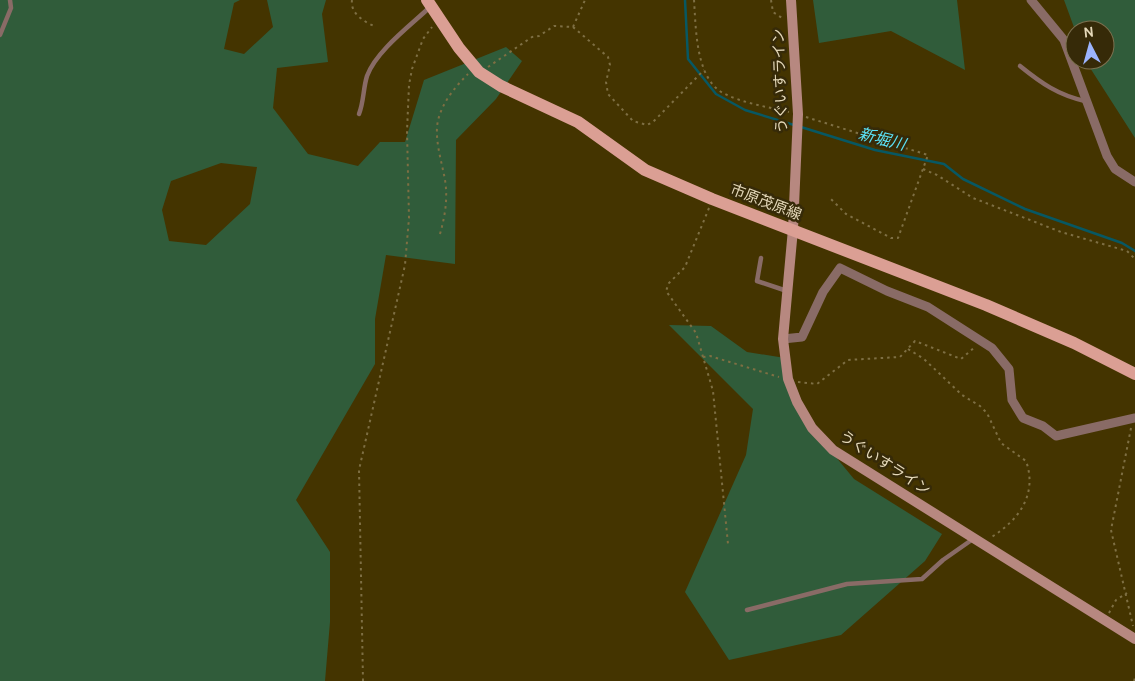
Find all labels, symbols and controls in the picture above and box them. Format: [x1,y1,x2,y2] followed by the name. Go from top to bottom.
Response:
[1065,20,1115,70] north arrow
[1083,23,1095,42] text: N
[769,28,791,134] street label: うぐいすライン
[856,124,910,155] water label: 新堀川
[728,180,804,224] street label: 市原茂原線
[836,427,934,499] street label: うぐいすライン

